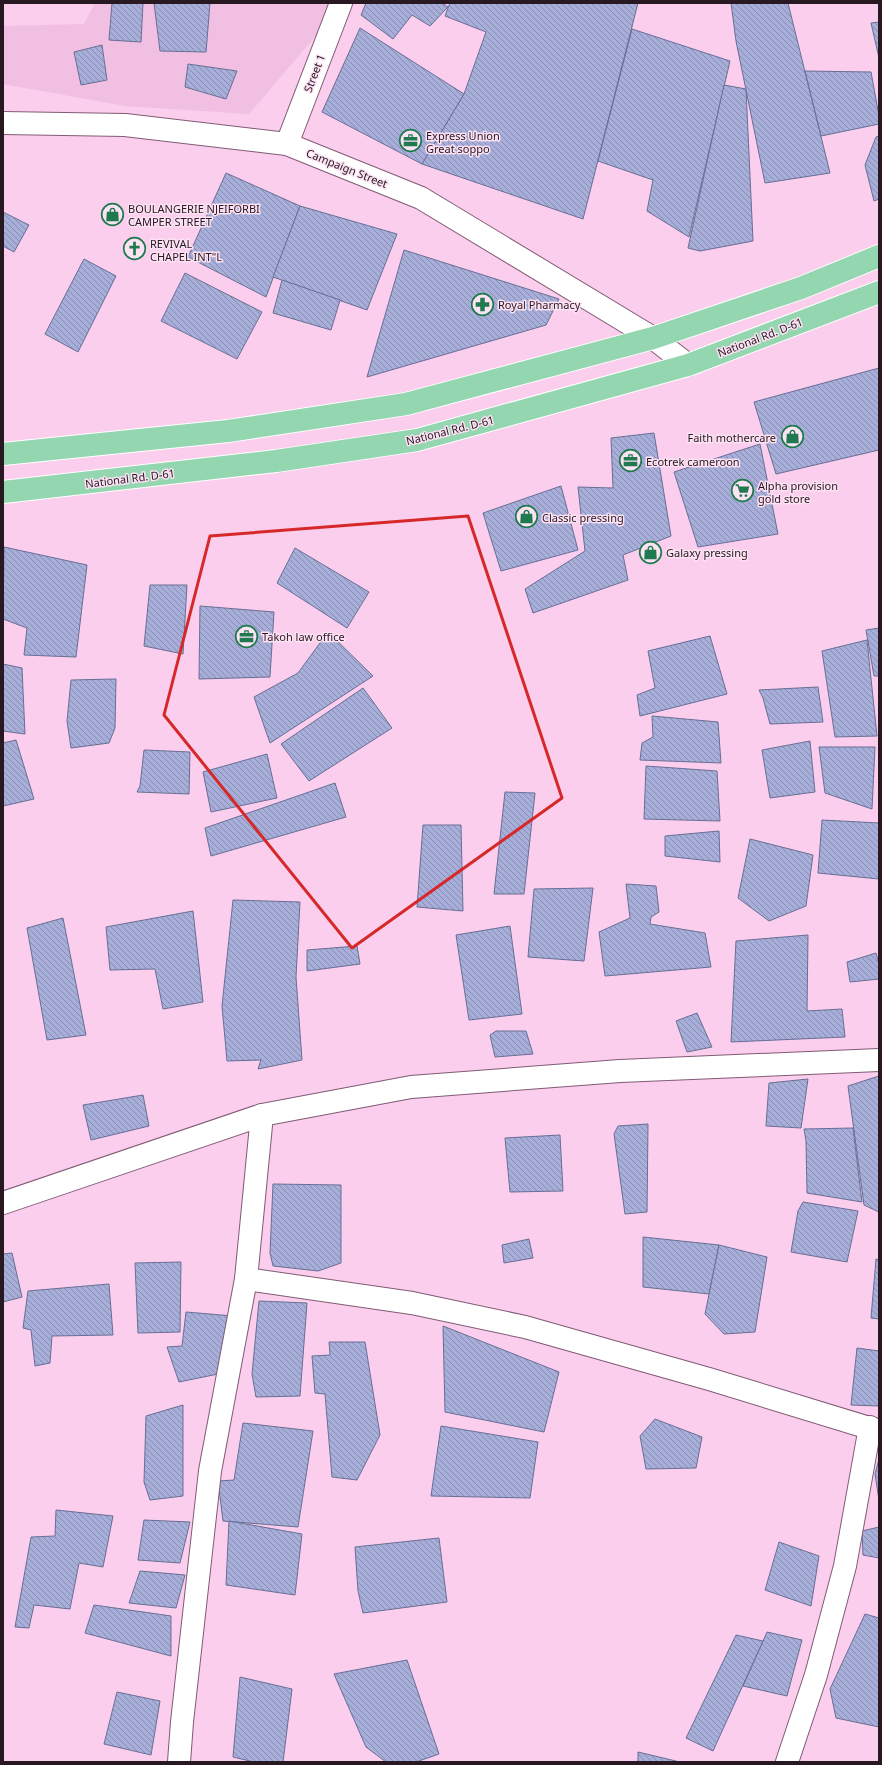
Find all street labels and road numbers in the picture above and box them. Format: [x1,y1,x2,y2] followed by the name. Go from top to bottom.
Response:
[300,52,328,94] street label: Street 1
[304,145,390,191] street label: Campaign Street
[715,314,805,360] street label: National Rd. D-61
[404,412,496,448] street label: National Rd. D-61
[84,465,176,491] street label: National Rd. D-61

